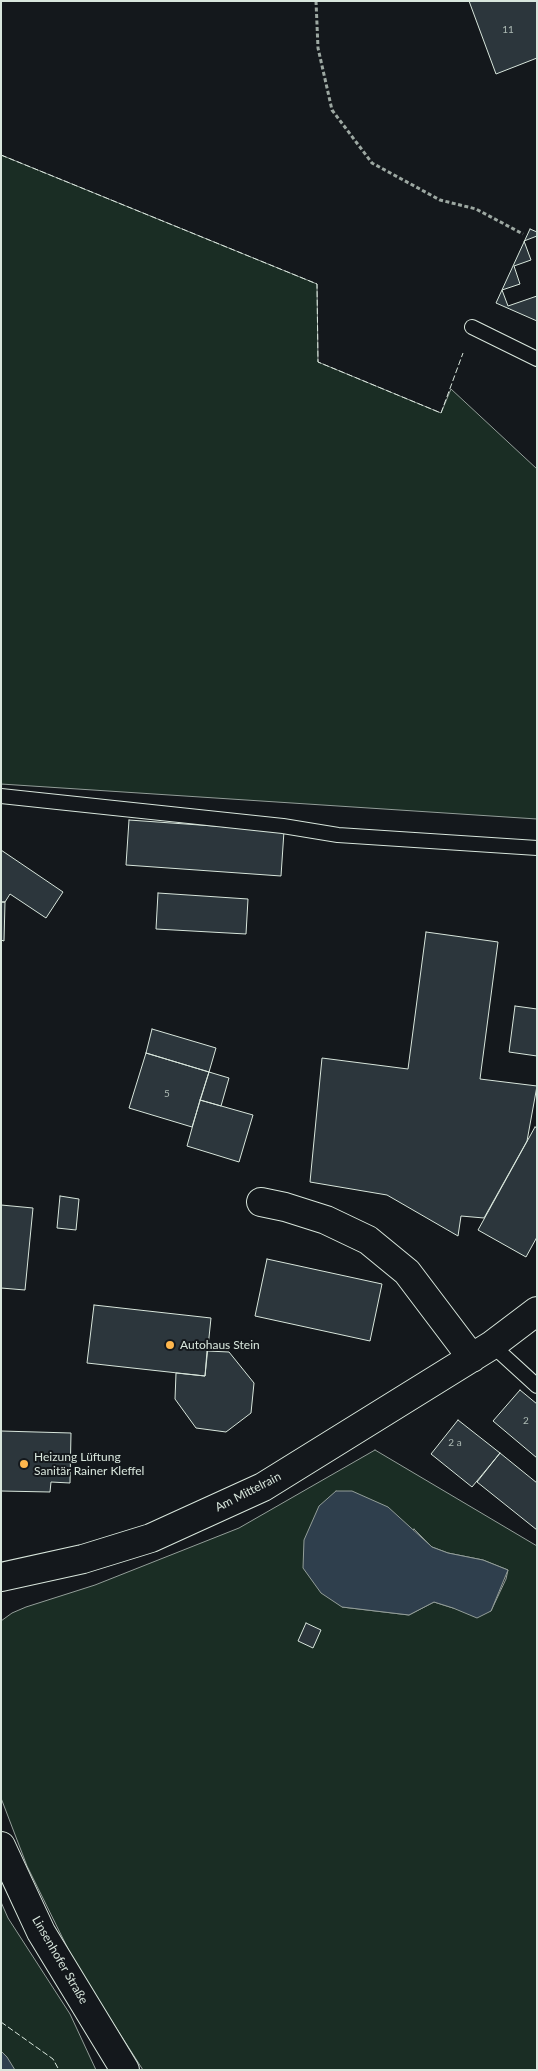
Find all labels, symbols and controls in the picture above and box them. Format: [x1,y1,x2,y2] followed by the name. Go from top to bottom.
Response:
[502,24,514,36] house number: 11
[164,1088,170,1100] house number: 5
[180,1338,260,1352] place label: Autohaus Stein
[164,1339,176,1351] marker: Autohaus Stein
[523,1415,529,1427] house number: 2
[448,1437,462,1449] house number: 2 a
[34,1450,144,1478] place label: Heizung Lüftung Sanitär Rainer Kleffel
[18,1458,30,1470] marker: Heizung Lüftung Sanitär Rainer Kleffel
[213,1469,283,1515] street label: Am Mittelrain
[29,1913,91,2007] street label: Linsenhofer Straße

